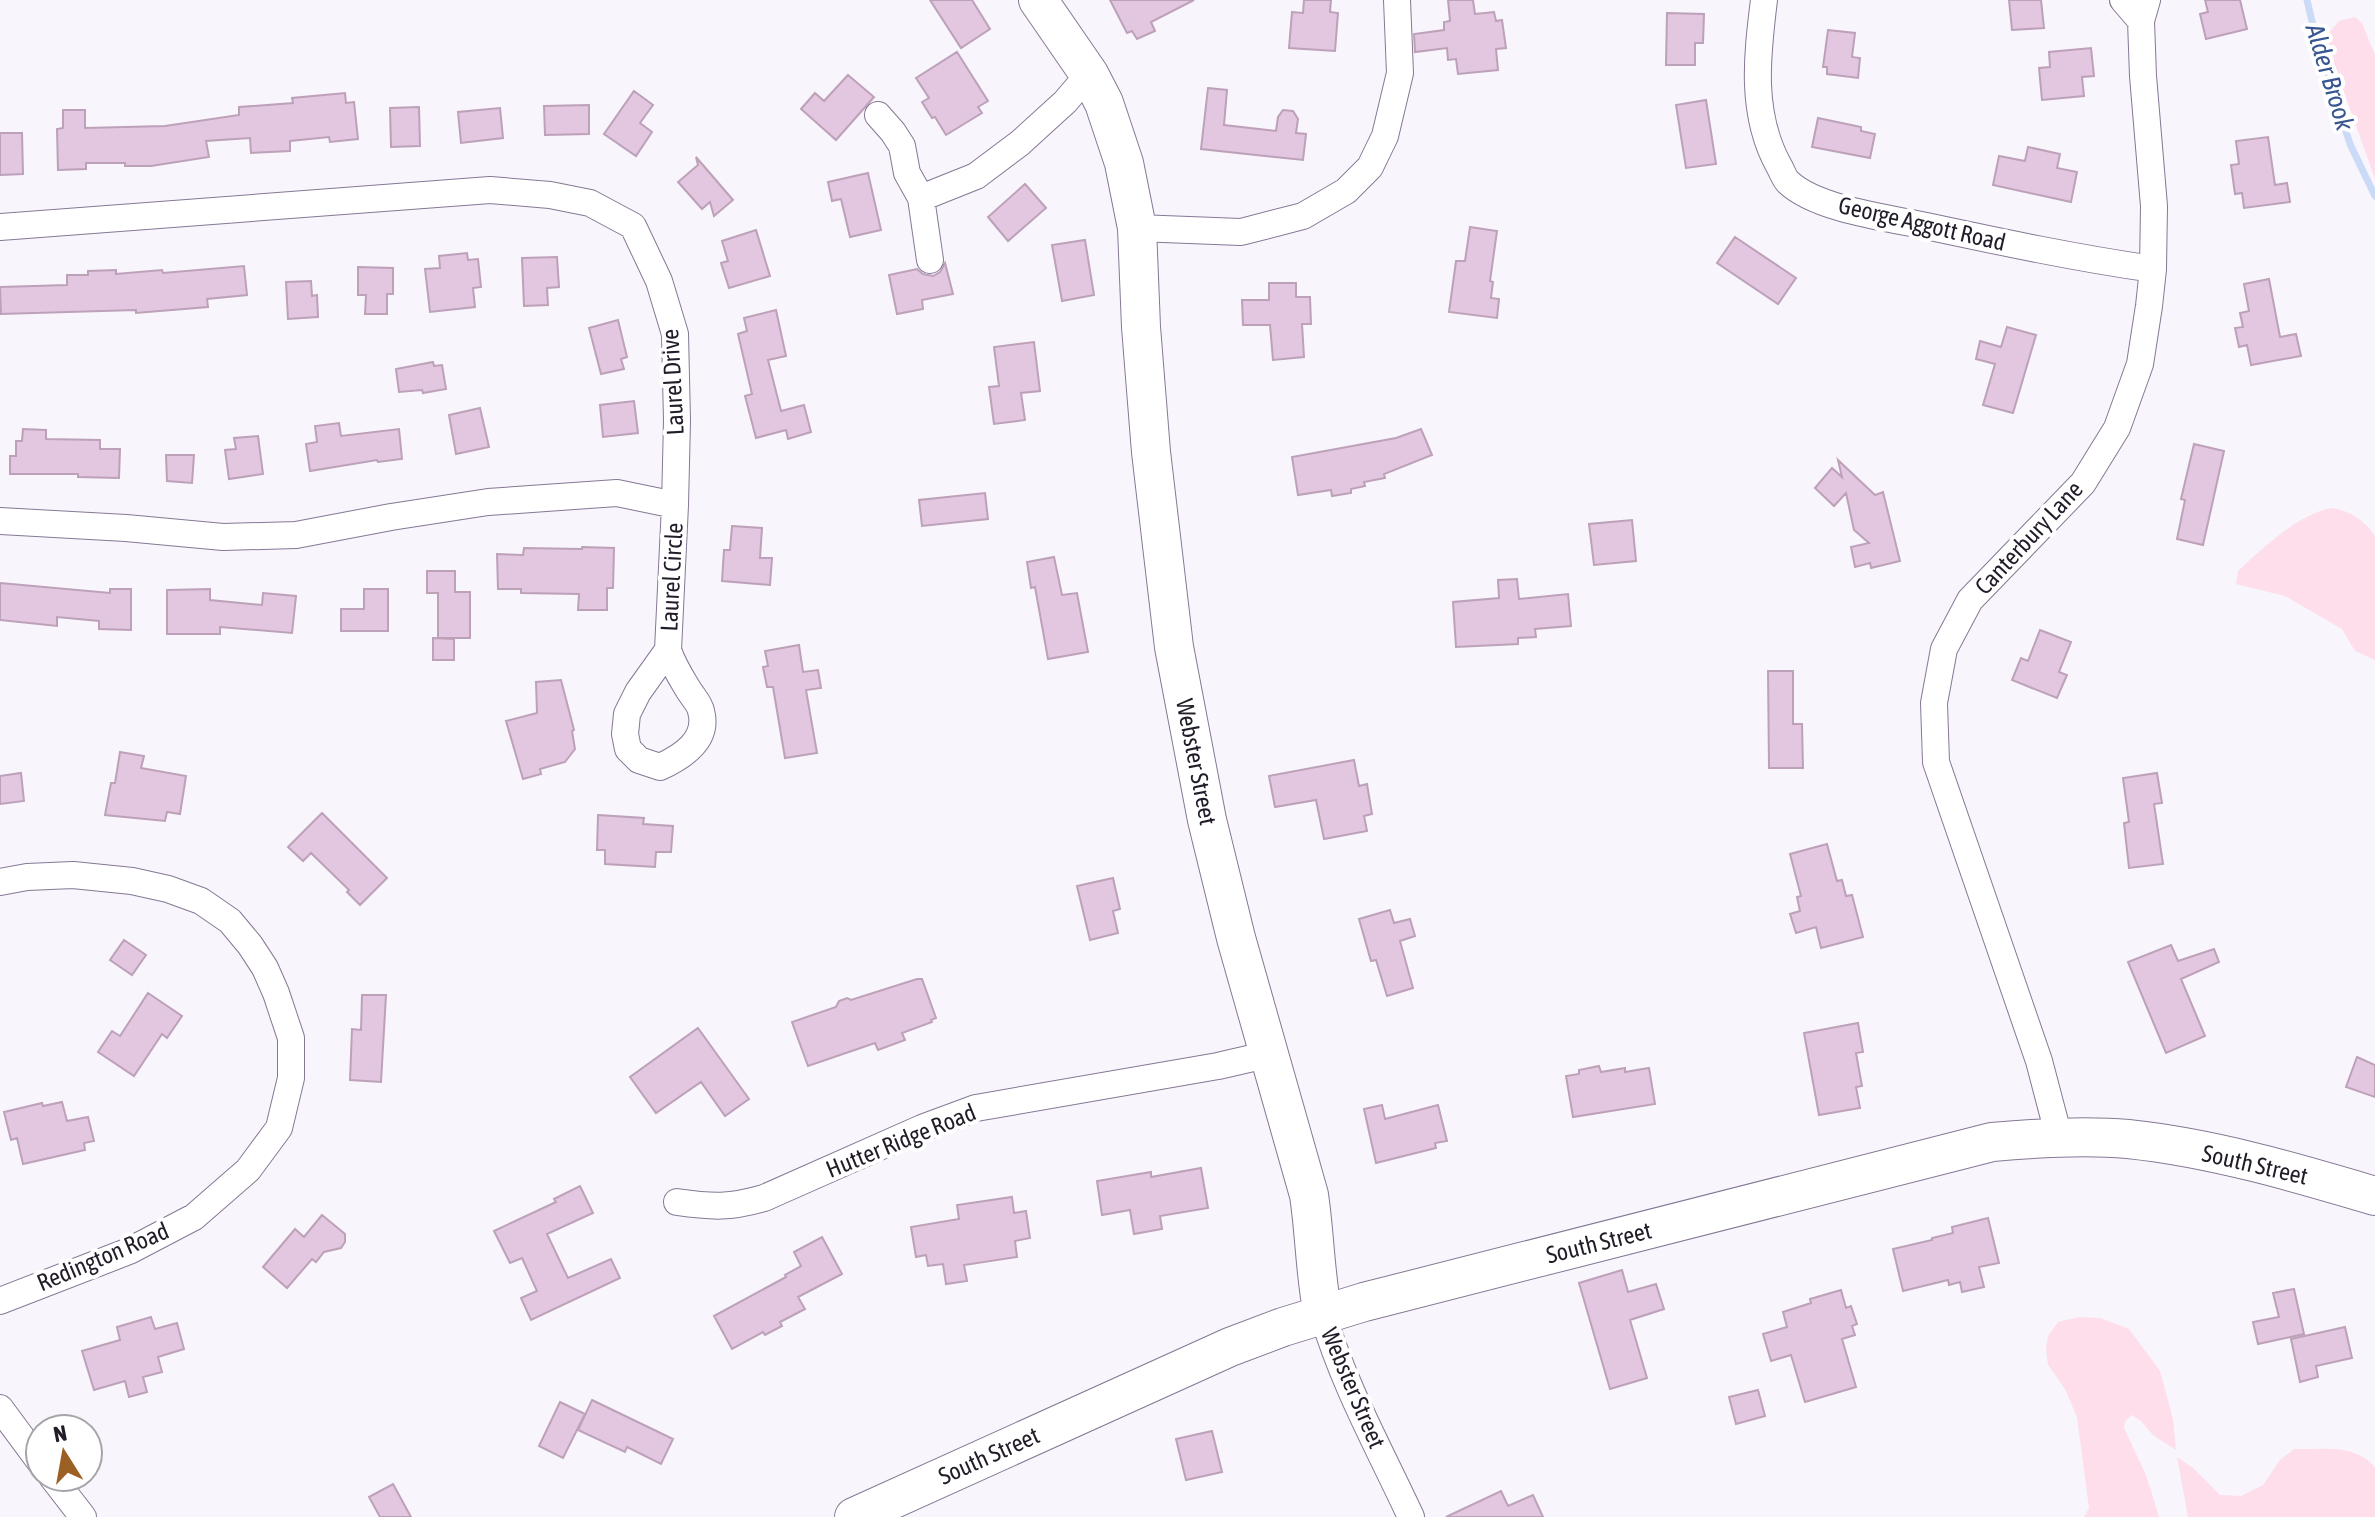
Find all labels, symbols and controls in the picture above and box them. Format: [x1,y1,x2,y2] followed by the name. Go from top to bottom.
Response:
[2299,19,2361,134] water label: Alder Brook
[1836,191,2008,256] street label: George Aggott Road
[656,328,689,436] street label: Laurel Drive
[1969,476,2088,600] street label: Canterbury Lane
[655,522,688,632] street label: Laurel Circle
[1171,696,1222,827] street label: Webster Street
[822,1098,980,1183] street label: Hutter Ridge Road
[2200,1139,2311,1190] street label: South Street
[1543,1216,1654,1269] street label: South Street
[33,1217,173,1296] street label: Redington Road
[1316,1324,1391,1452] street label: Webster Street
[24,1413,104,1493] north arrow
[51,1419,69,1447] text: N
[934,1421,1043,1490] street label: South Street

